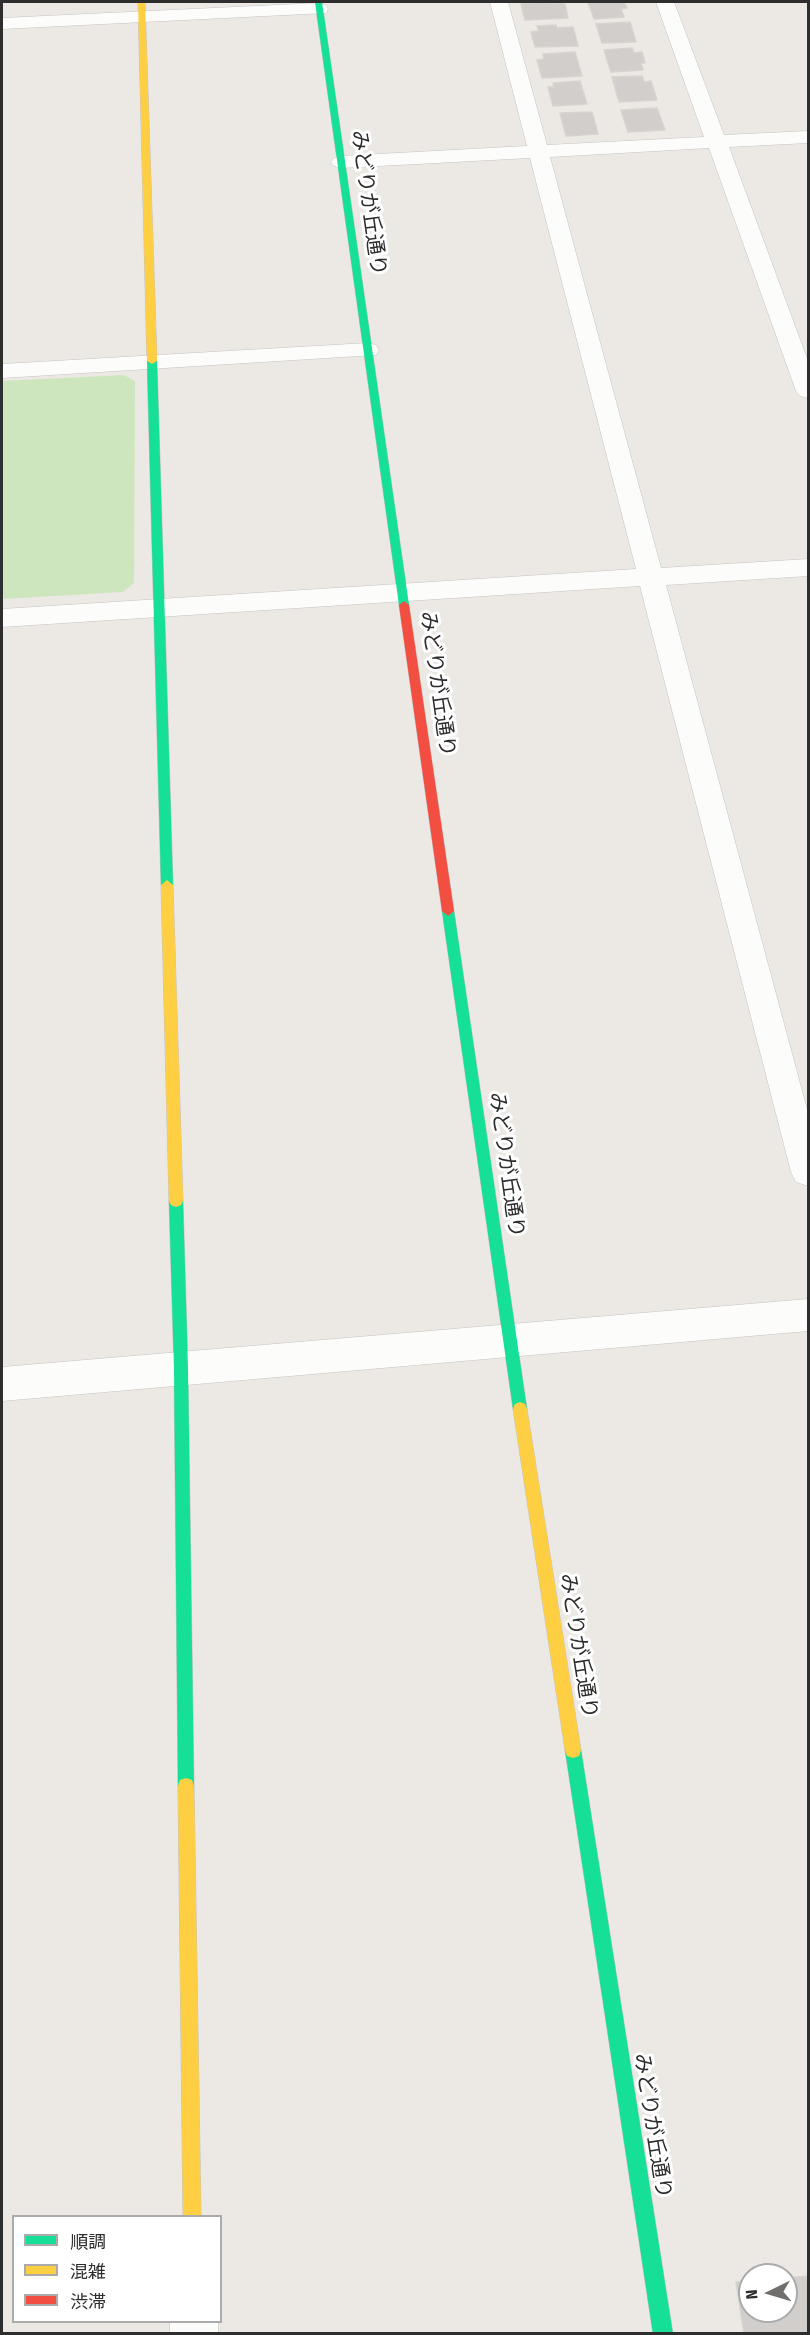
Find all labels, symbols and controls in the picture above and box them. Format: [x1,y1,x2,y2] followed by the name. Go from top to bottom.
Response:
[345,128,391,278] street label: みどりが丘通り
[414,609,460,759] street label: みどりが丘通り
[483,1090,529,1240] street label: みどりが丘通り
[554,1571,602,1721] street label: みどりが丘通り
[628,2051,676,2201] street label: みどりが丘通り
[12,2215,222,2323] legend
[70,2231,106,2253] text: 順調
[70,2261,106,2283] text: 混雑
[738,2263,798,2323] north arrow
[742,2289,761,2300] text: N
[70,2291,106,2313] text: 渋滞

